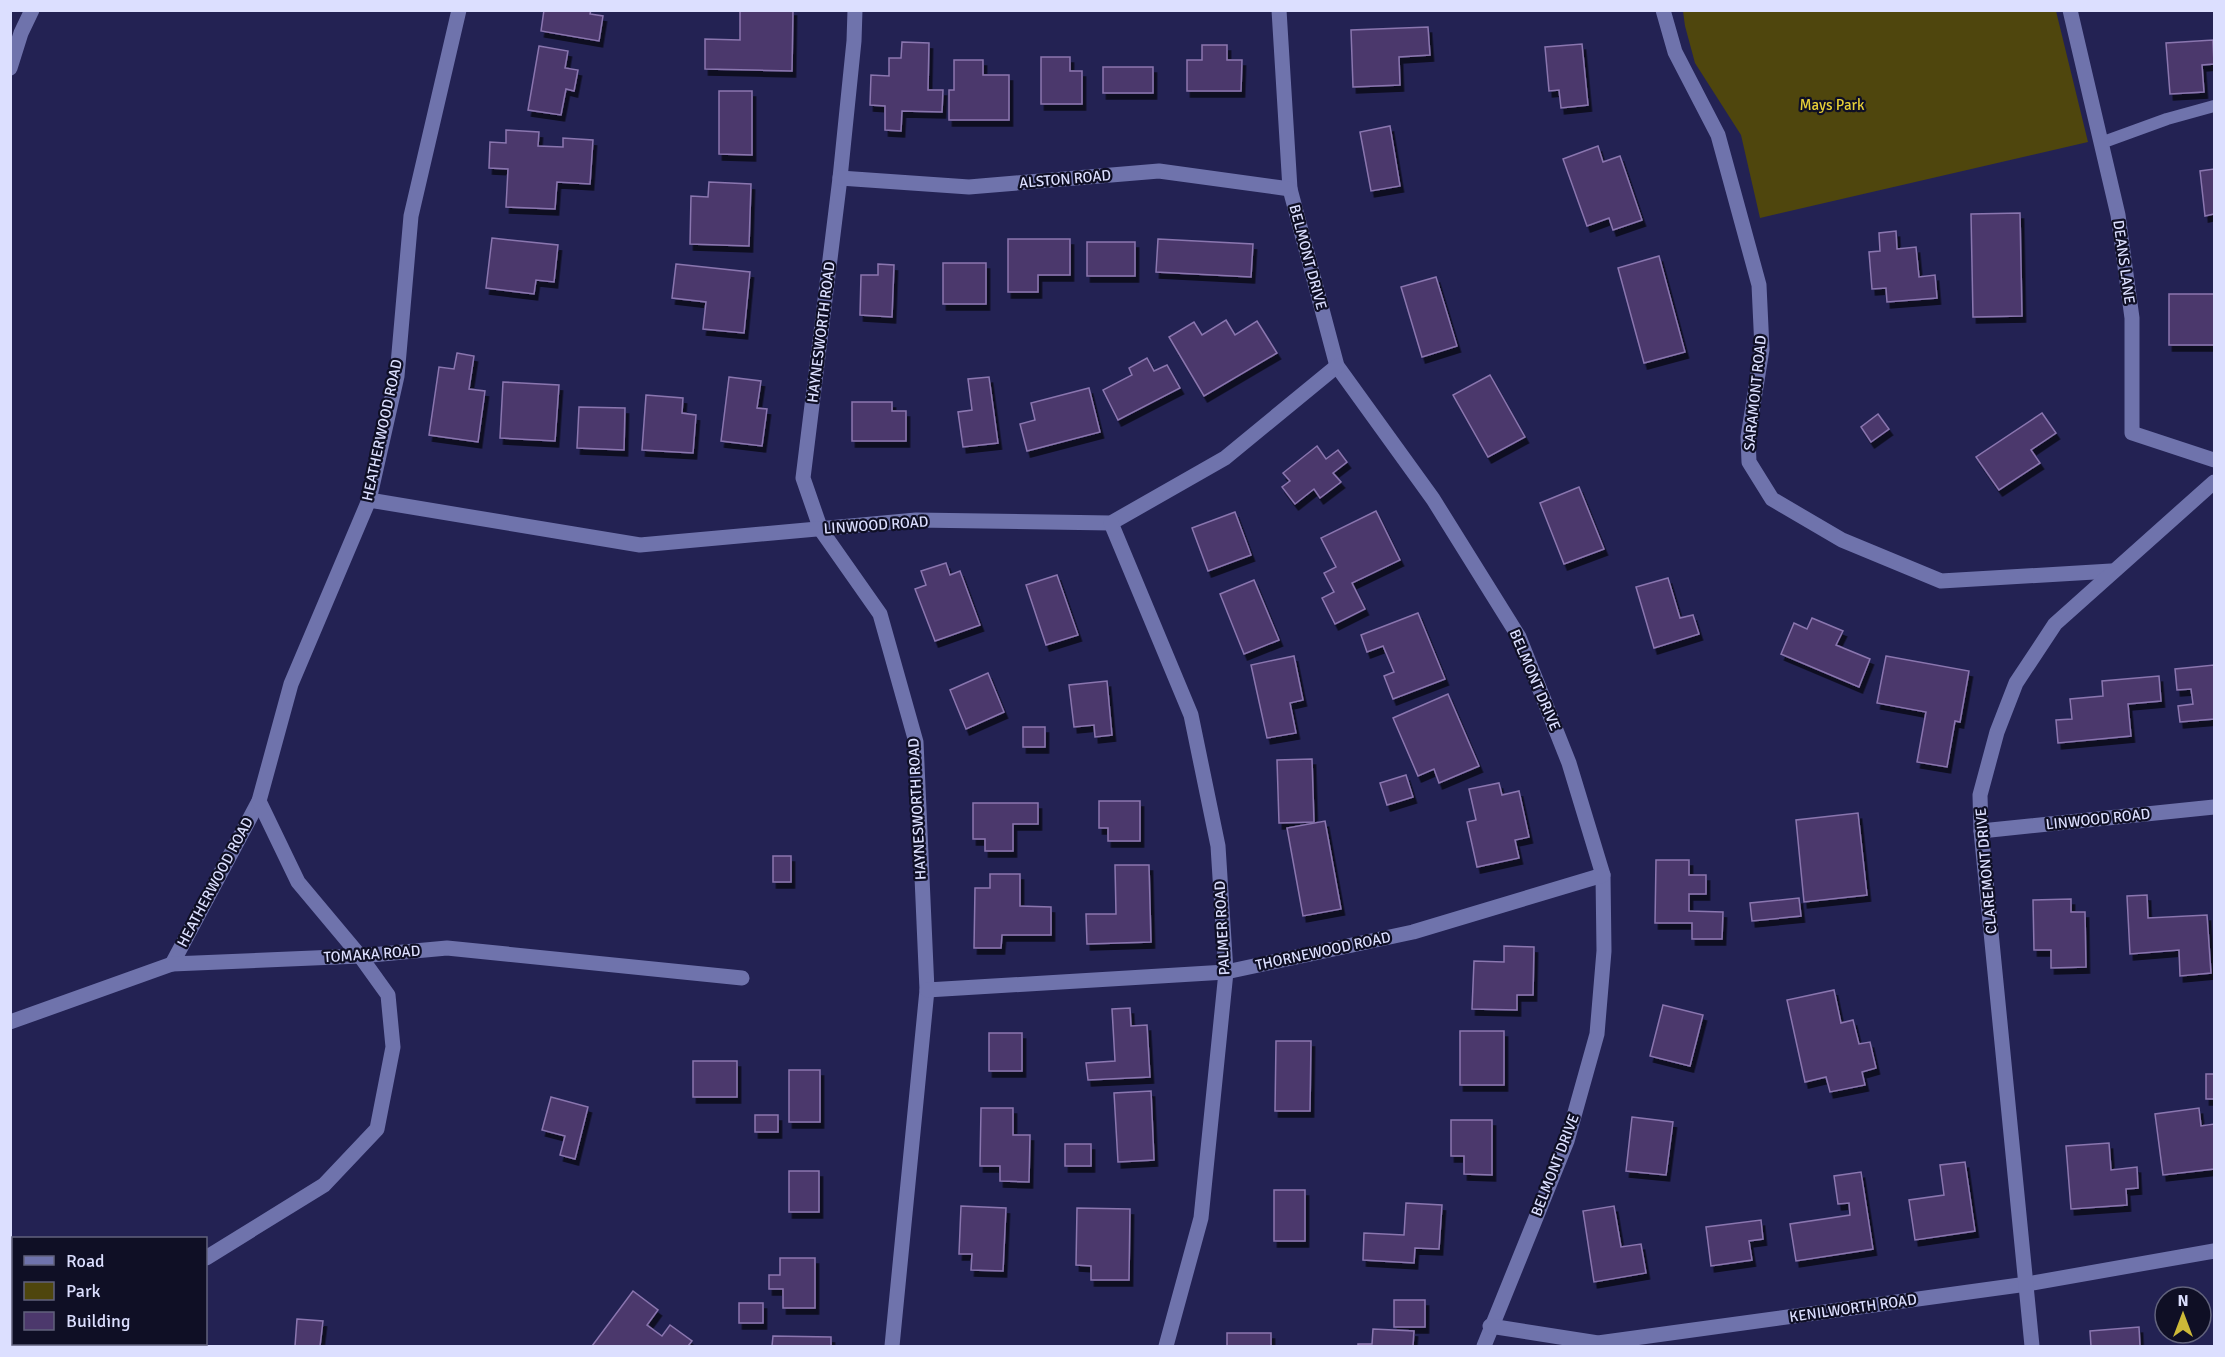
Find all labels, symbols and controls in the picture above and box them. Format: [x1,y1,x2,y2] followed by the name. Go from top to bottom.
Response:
[1799,96,1865,114] park label: Mays Park
[1018,166,1112,192] street label: ALSTON ROAD
[1285,202,1331,312] street label: BELMONT DRIVE
[2109,219,2139,305] street label: DEANS LANE
[803,260,839,404] street label: HAYNESWORTH ROAD
[1740,334,1770,452] street label: SARAMONT ROAD
[358,357,406,503] street label: HEATHERWOOD ROAD
[823,512,929,538] street label: LINWOOD ROAD
[1506,627,1564,733] street label: BELMONT DRIVE
[904,738,930,880] street label: HAYNESWORTH ROAD
[2045,805,2151,833] street label: LINWOOD ROAD
[1972,807,2000,935] street label: CLAREMONT DRIVE
[173,814,257,950] street label: HEATHERWOOD ROAD
[1211,880,1233,976] street label: PALMER ROAD
[1254,928,1392,974] street label: THORNEWOOD ROAD
[323,942,421,966] street label: TOMAKA ROAD
[1527,1111,1583,1219] street label: BELMONT DRIVE
[12,1237,207,1345] legend
[66,1250,105,1272] text: Road
[66,1280,101,1302] text: Park
[2153,1285,2213,1345] north arrow
[1788,1290,1918,1326] street label: KENILWORTH ROAD
[2177,1291,2189,1311] text: N
[66,1310,130,1332] text: Building

